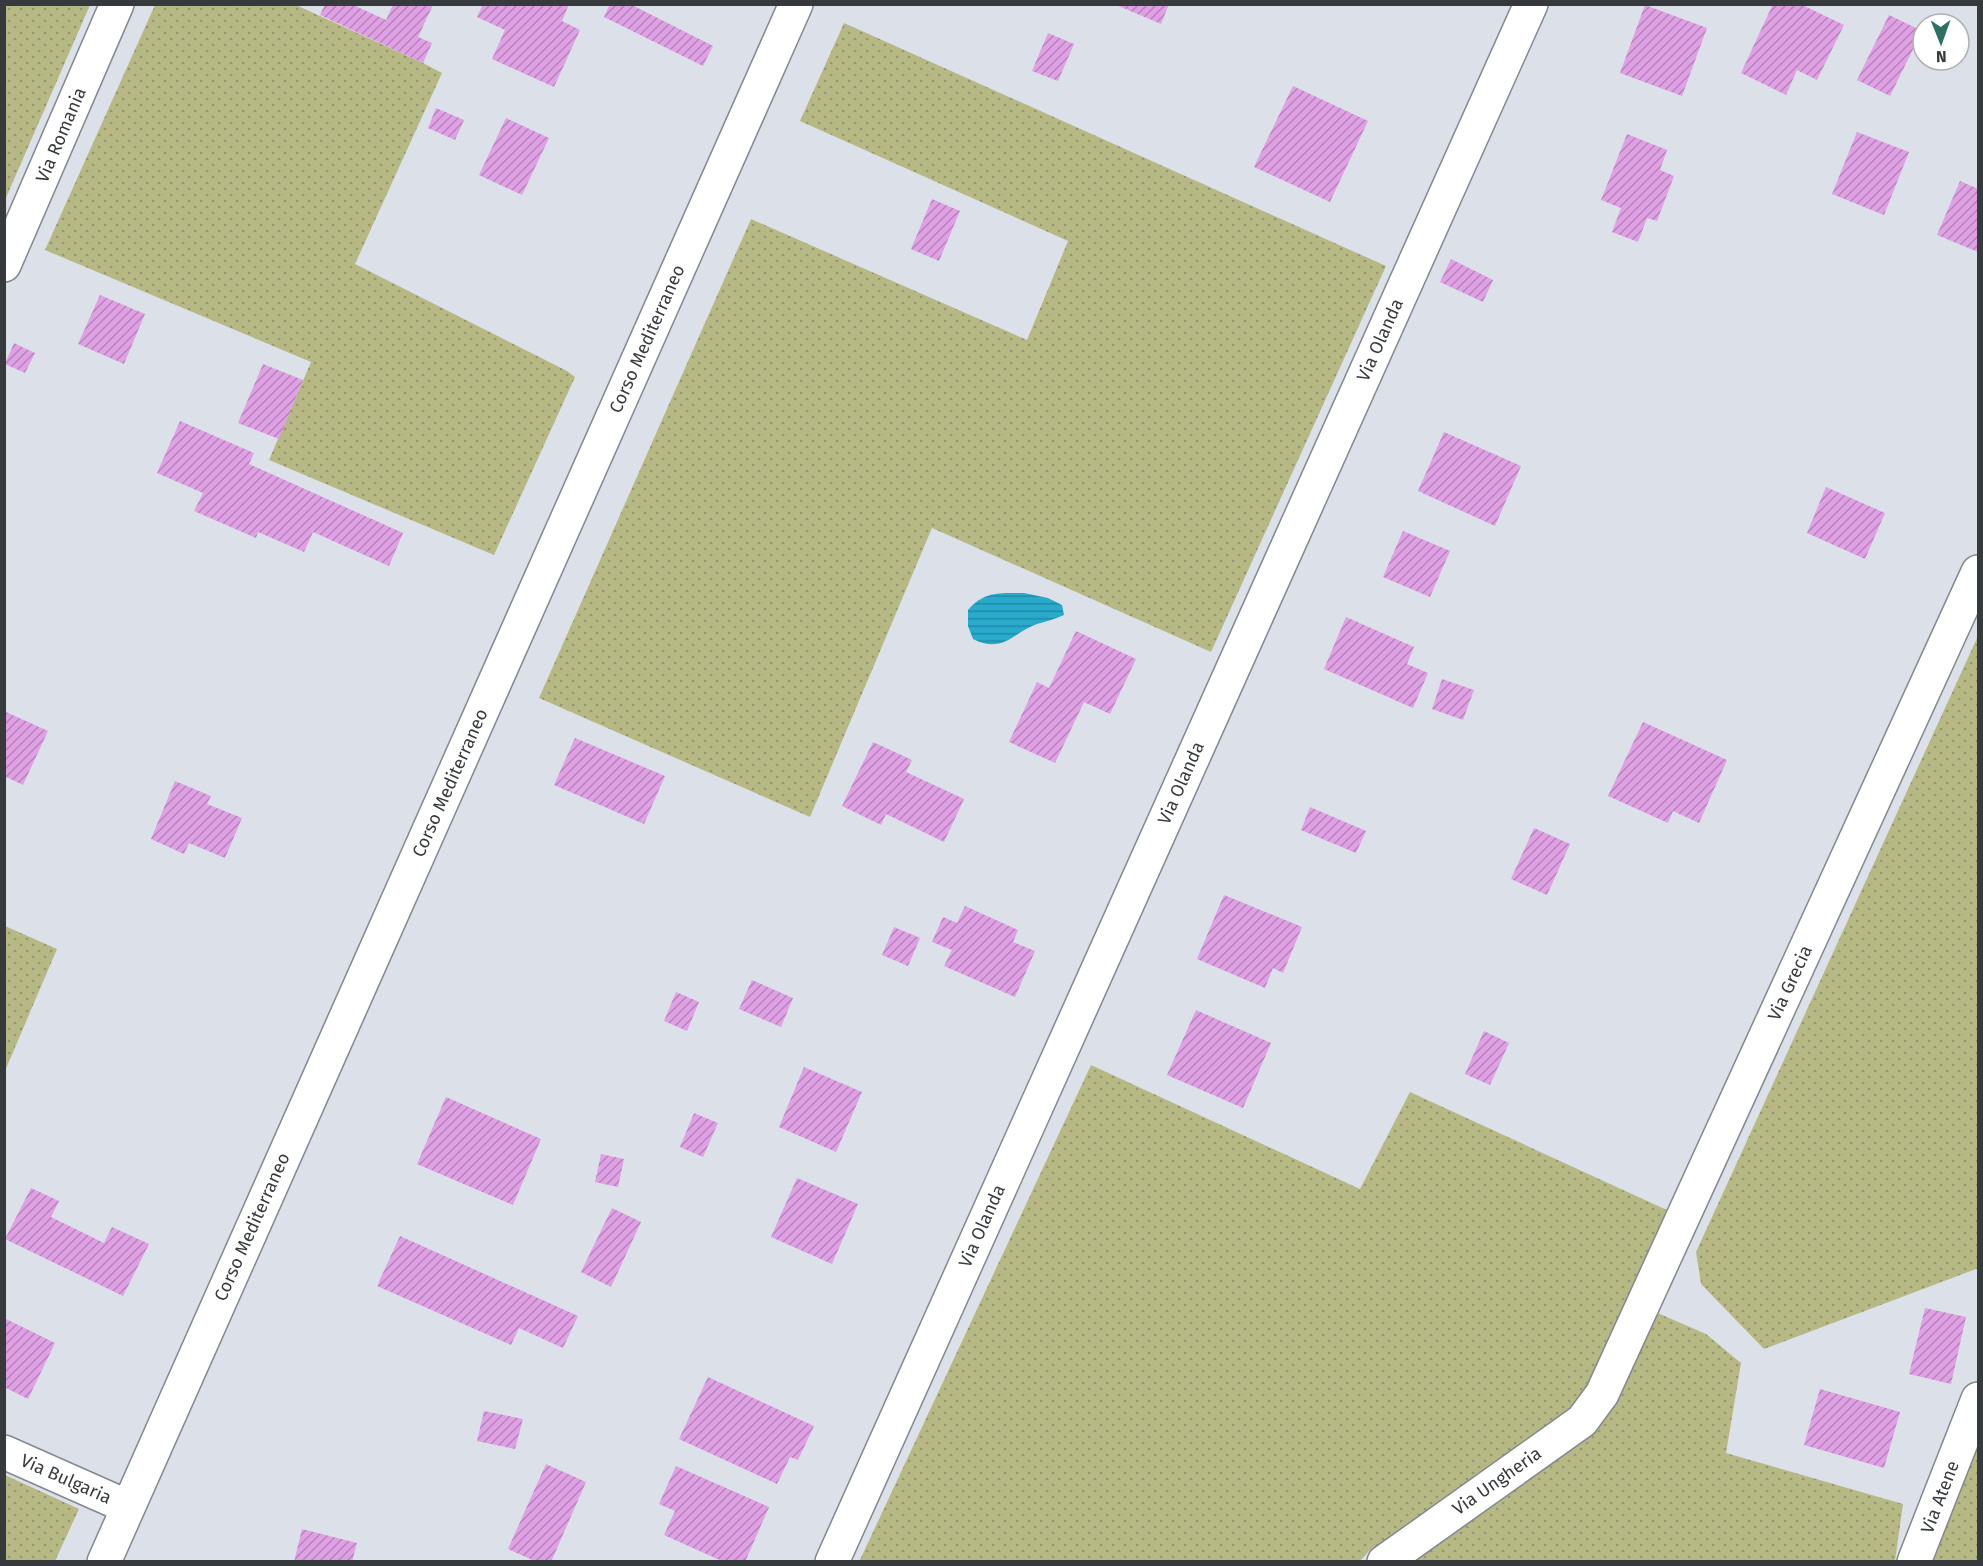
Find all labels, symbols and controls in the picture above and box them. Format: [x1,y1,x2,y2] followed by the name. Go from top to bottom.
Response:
[1911,12,1971,72] north arrow
[1936,47,1947,66] text: N
[31,84,91,186] street label: Via Romania
[604,261,690,417] street label: Corso Mediterraneo
[1352,295,1408,385] street label: Via Olanda
[407,705,493,861] street label: Corso Mediterraneo
[1153,738,1209,828] street label: Via Olanda
[1763,942,1817,1024] street label: Via Grecia
[209,1149,295,1305] street label: Corso Mediterraneo
[954,1181,1010,1271] street label: Via Olanda
[1448,1442,1546,1520] street label: Via Ungheria
[17,1449,115,1509] street label: Via Bulgaria
[1916,1457,1964,1537] street label: Via Atene

